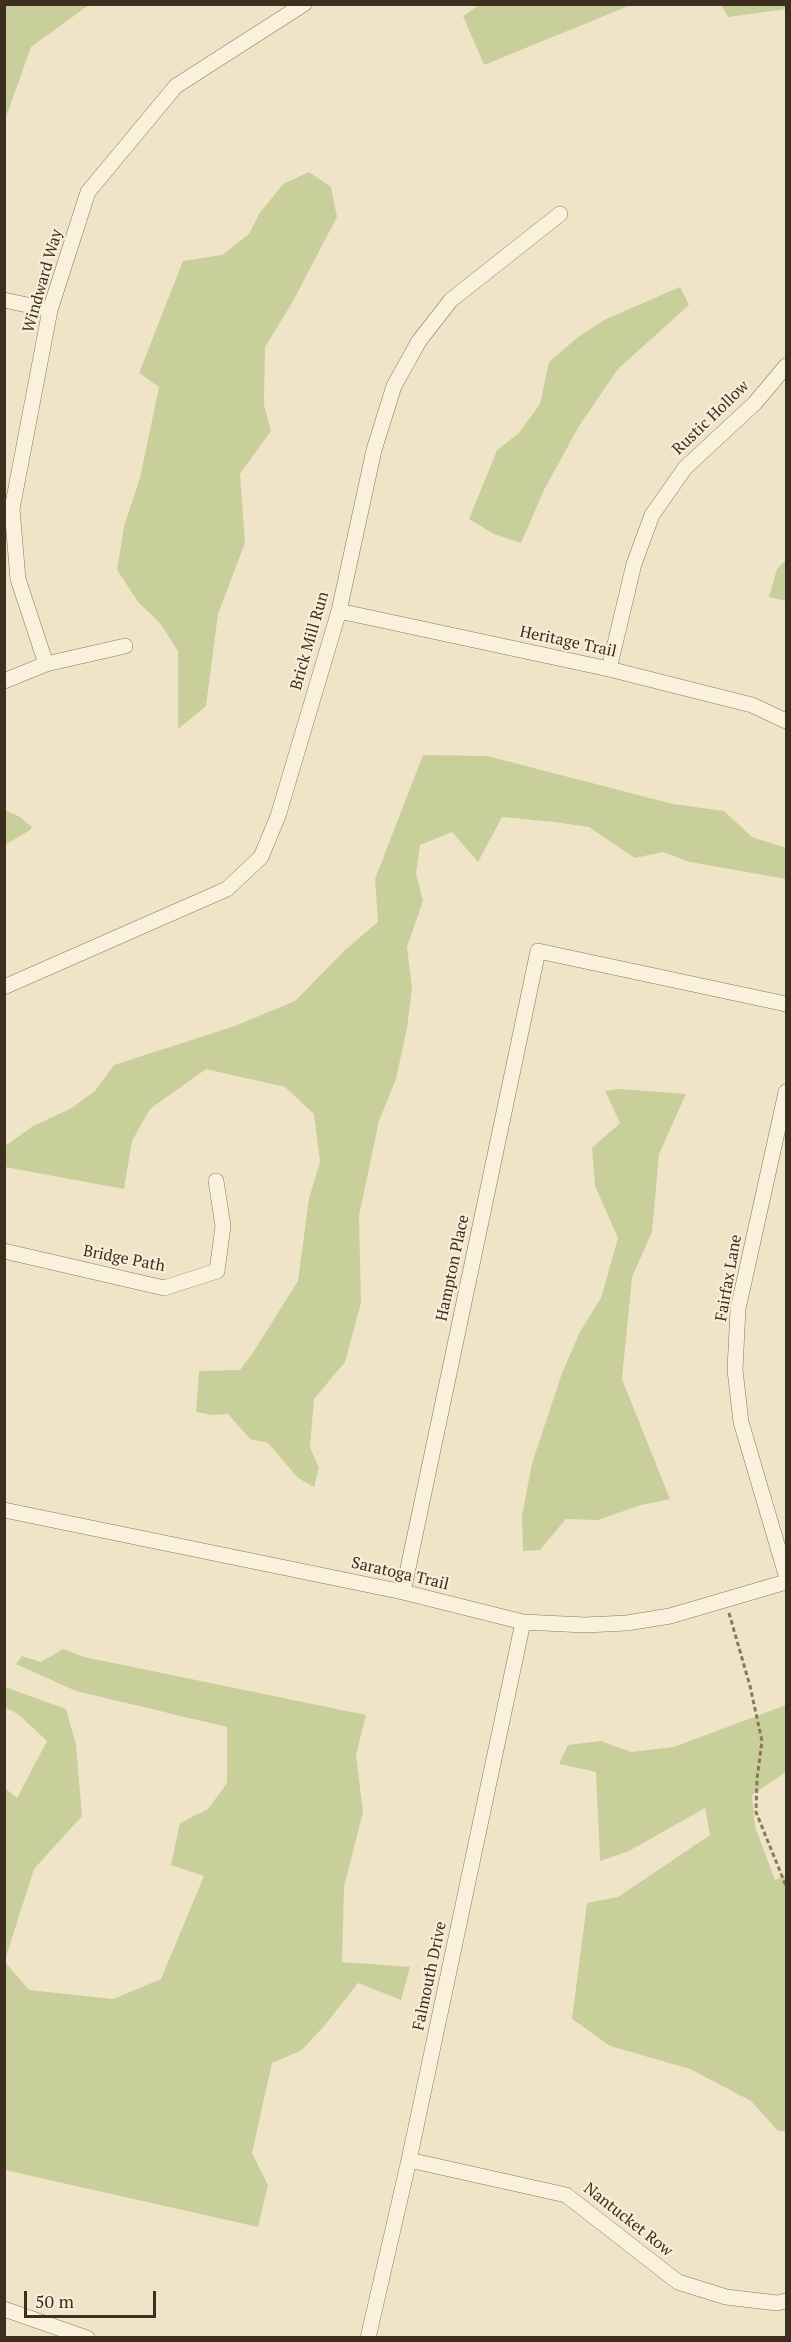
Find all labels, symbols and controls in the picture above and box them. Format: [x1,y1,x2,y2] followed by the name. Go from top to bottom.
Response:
[19,227,67,335] street label: Windward Way
[669,377,753,459] street label: Rustic Hollow
[287,590,333,692] street label: Brick Mill Run
[518,622,618,662] street label: Heritage Trail
[432,1213,474,1323] street label: Hampton Place
[712,1233,746,1323] street label: Fairfax Lane
[81,1242,167,1276] street label: Bridge Path
[349,1553,451,1595] street label: Saratoga Trail
[409,1920,451,2032] street label: Falmouth Drive
[580,2179,676,2261] street label: Nantucket Row
[27,2279,159,2317] scale bar
[35,2289,74,2313] text: 50 m

